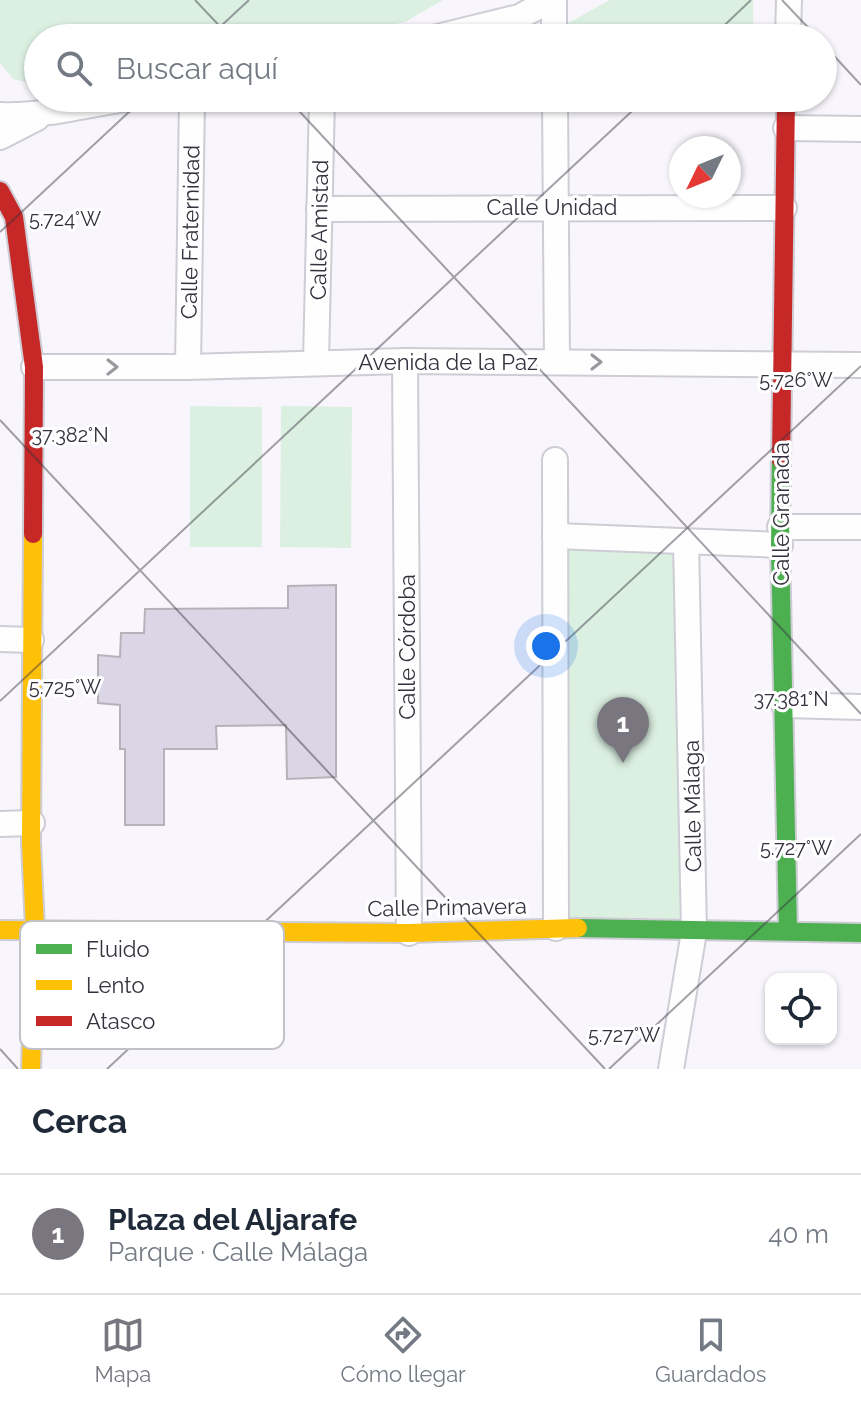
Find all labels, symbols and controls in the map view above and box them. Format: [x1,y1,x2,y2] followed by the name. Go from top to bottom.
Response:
[24,24,837,112] search box
[52,46,96,90] icon: search
[116,51,278,86] text: Buscar aquí
[669,136,741,208] north arrow
[175,145,205,319] street label: Calle Fraternidad
[305,160,333,300] street label: Calle Amistad
[486,194,618,220] street label: Calle Unidad
[29,207,101,231] text: 5.724°W
[358,349,538,375] street label: Avenida de la Paz
[590,353,603,371] one-way arrow
[106,358,119,376] one-way arrow
[759,368,833,392] text: 5.726°W
[31,423,109,447] text: 37.382°N
[768,442,794,586] street label: Calle Granada
[394,574,420,720] street label: Calle Córdoba
[526,626,566,666] your location
[29,675,101,699] text: 5.725°W
[753,687,829,711] text: 37.381°N
[597,697,649,763] pin: 1
[678,740,706,872] street label: Calle Málaga
[760,836,832,860] text: 5.727°W
[367,893,527,921] street label: Calle Primavera
[20,921,284,1049] legend
[86,936,150,962] text: Fluido
[86,972,144,998] text: Lento
[765,973,837,1045] map controls
[765,973,837,1045] button: locate
[86,1008,155,1034] text: Atasco
[588,1023,660,1047] text: 5.727°W
[32,1101,127,1141] text: Cerca
[108,1202,357,1237] text: Plaza del Aljarafe
[52,1219,64,1249] text: 1
[768,1219,829,1249] text: 40 m
[108,1237,368,1267] text: Parque · Calle Málaga
[95,1313,151,1387] tab: Mapa
[341,1313,466,1387] tab: Cómo llegar
[655,1313,766,1387] tab: Guardados

